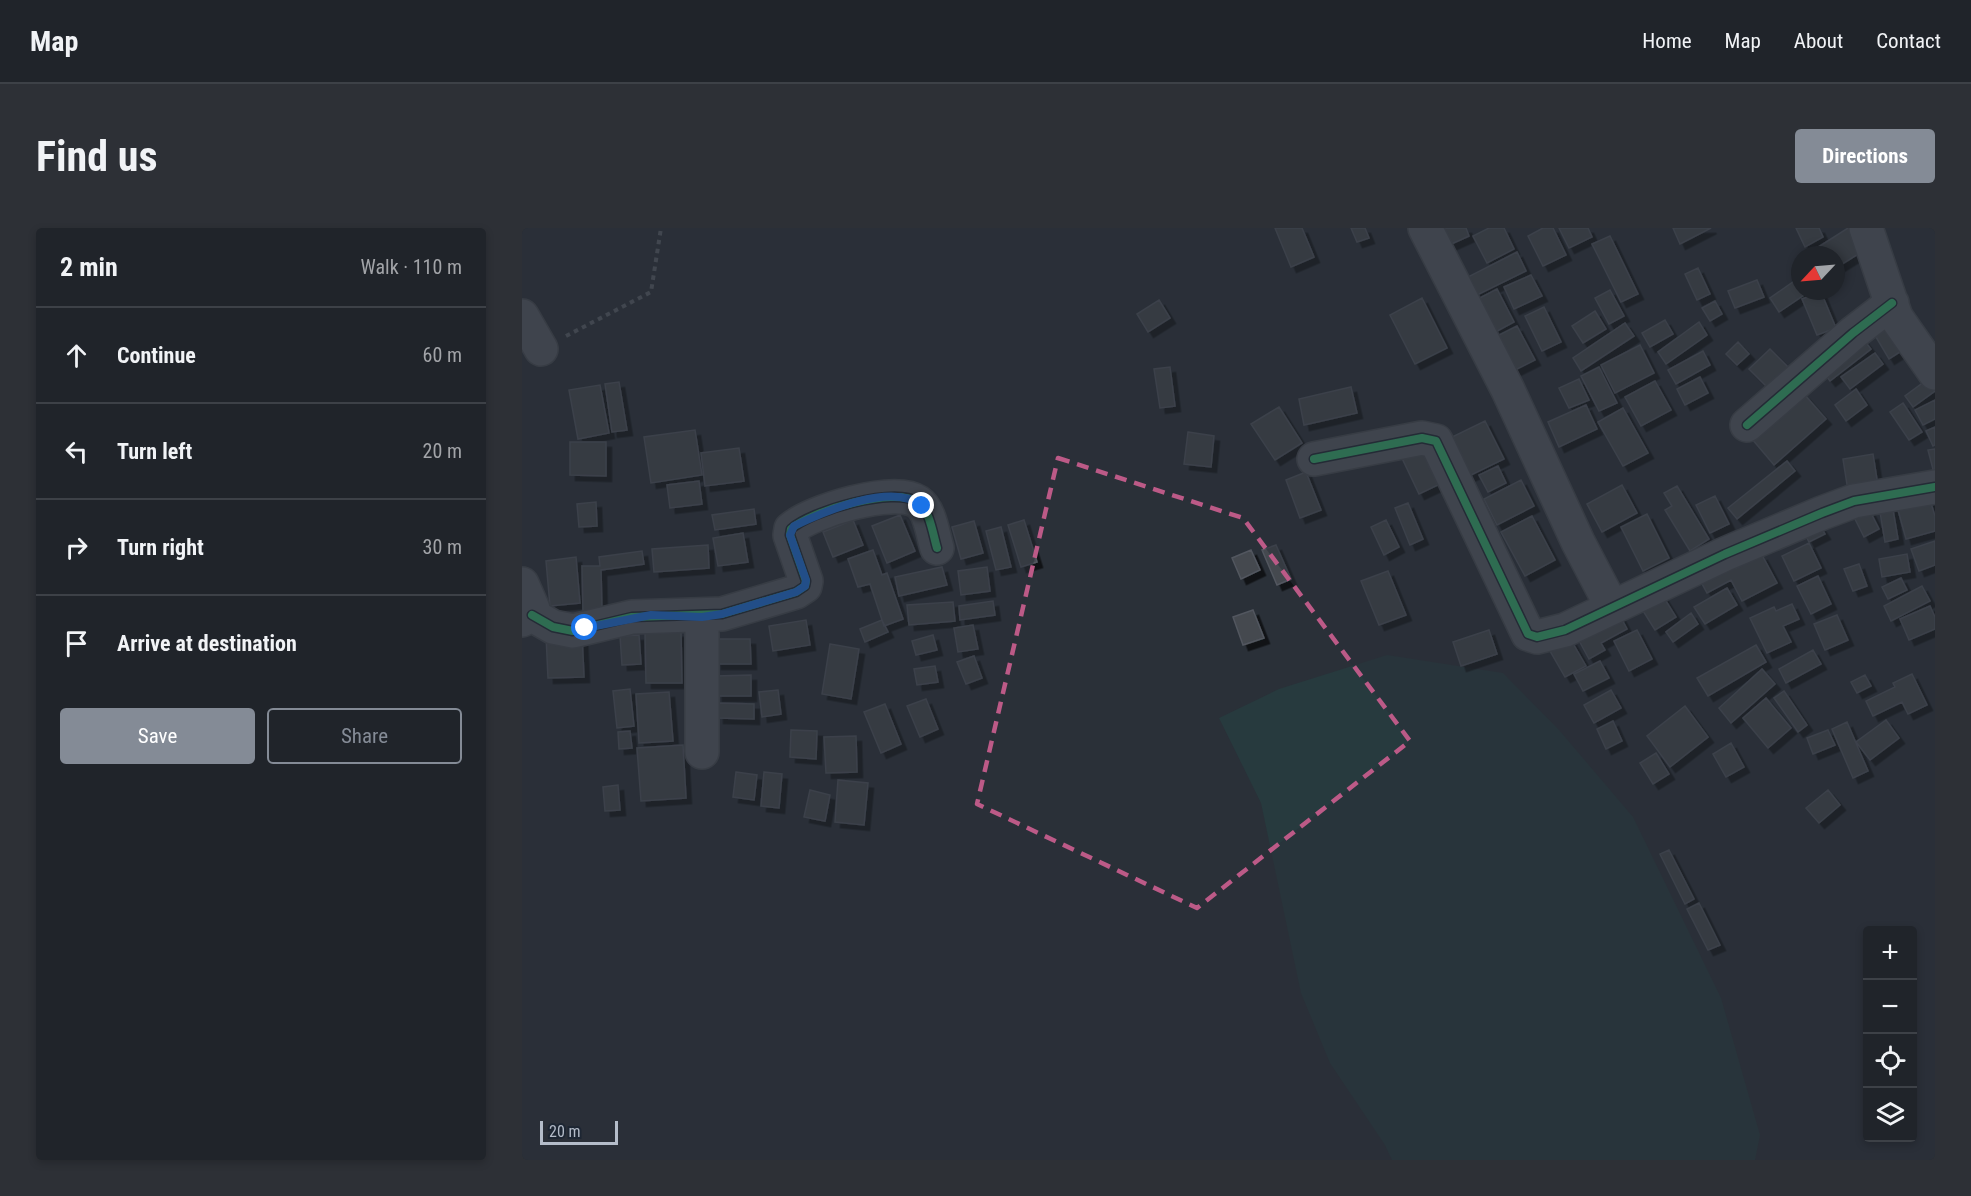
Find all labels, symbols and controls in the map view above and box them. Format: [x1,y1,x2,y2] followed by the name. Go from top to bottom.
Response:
[30,25,78,58] text: Map
[1642,29,1692,53] text: Home
[1725,29,1761,53] text: Map
[1794,29,1843,53] text: About
[1876,29,1941,53] text: Contact
[1795,129,1935,183] button: Directions
[36,132,157,181] text: Find us
[1791,246,1845,300] north arrow
[60,252,118,282] text: 2 min
[361,255,462,279] text: Walk · 110 m
[60,339,93,372] icon: ahead
[117,343,196,368] text: Continue
[423,343,462,367] text: 60 m
[60,435,93,468] icon: left
[117,439,192,464] text: Turn left
[423,439,462,463] text: 20 m
[908,492,934,518] route end
[60,531,93,564] icon: right
[117,535,204,560] text: Turn right
[423,535,462,559] text: 30 m
[571,614,597,640] route start
[60,627,93,660] icon: arrive
[117,631,297,656] text: Arrive at destination
[60,708,255,764] button: Save
[267,708,462,764] button: Share
[1863,926,1917,1142] map controls
[1863,926,1917,980] button: +
[1863,980,1917,1034] button: −
[1863,1034,1917,1088] button: locate
[1863,1088,1917,1142] button: layers
[540,1118,618,1146] scale bar
[549,1122,581,1141] text: 20 m

